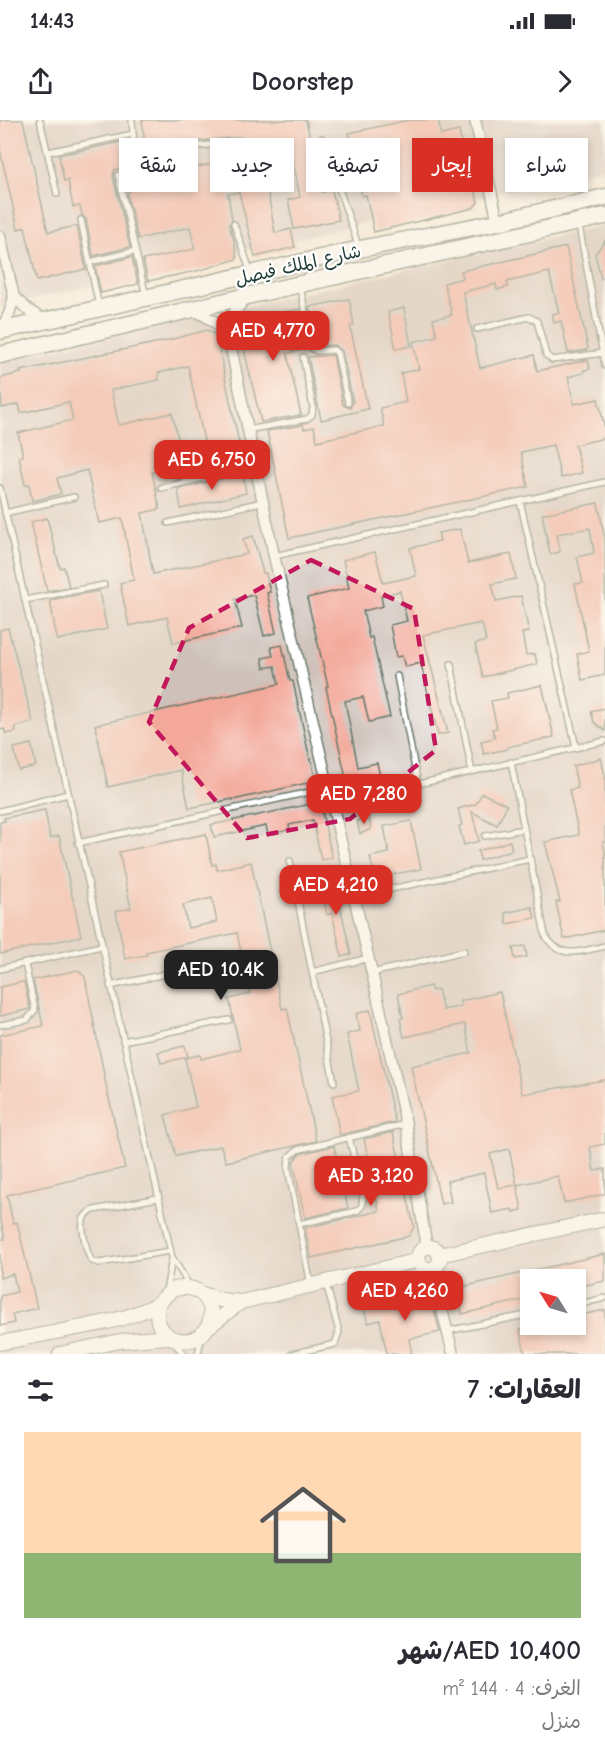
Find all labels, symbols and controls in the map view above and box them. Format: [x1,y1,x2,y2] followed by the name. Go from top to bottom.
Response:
[30,8,74,34] text: 14:43
[24,65,57,98] icon: share
[548,65,581,98] icon: forward
[251,66,354,97] text: Doorstep
[119,138,198,192] chip: شقة
[210,138,294,192] chip: جديد
[306,138,400,192] chip: تصفية
[412,138,493,192] chip: إيجار
[505,138,588,192] chip: شراء
[233,241,364,291] street label: شارع الملك فيصل
[204,311,342,362] pin: AED 4,770
[230,319,316,342] text: AED 4,770
[143,440,281,491] pin: AED 6,750
[168,448,256,471] text: AED 6,750
[295,774,433,825] pin: AED 7,280
[321,782,407,805] text: AED 7,280
[267,865,405,916] pin: AED 4,210
[294,873,378,896] text: AED 4,210
[152,950,290,1001] pin: AED 10.4K
[178,958,264,981] text: AED 10.4K
[302,1156,440,1207] pin: AED 3,120
[328,1164,414,1187] text: AED 3,120
[520,1269,586,1335] north arrow
[520,1269,586,1335] map controls
[336,1271,474,1322] pin: AED 4,260
[361,1279,449,1302] text: AED 4,260
[24,1374,57,1407] icon: filters
[468,1375,581,1405] text: العقارات: 7
[249,1471,357,1579] icon: home
[399,1636,581,1666] text: AED 10,400/شهر
[443,1677,581,1700] text: الغرف: 4 · 144 m²
[542,1710,581,1733] text: منزل

